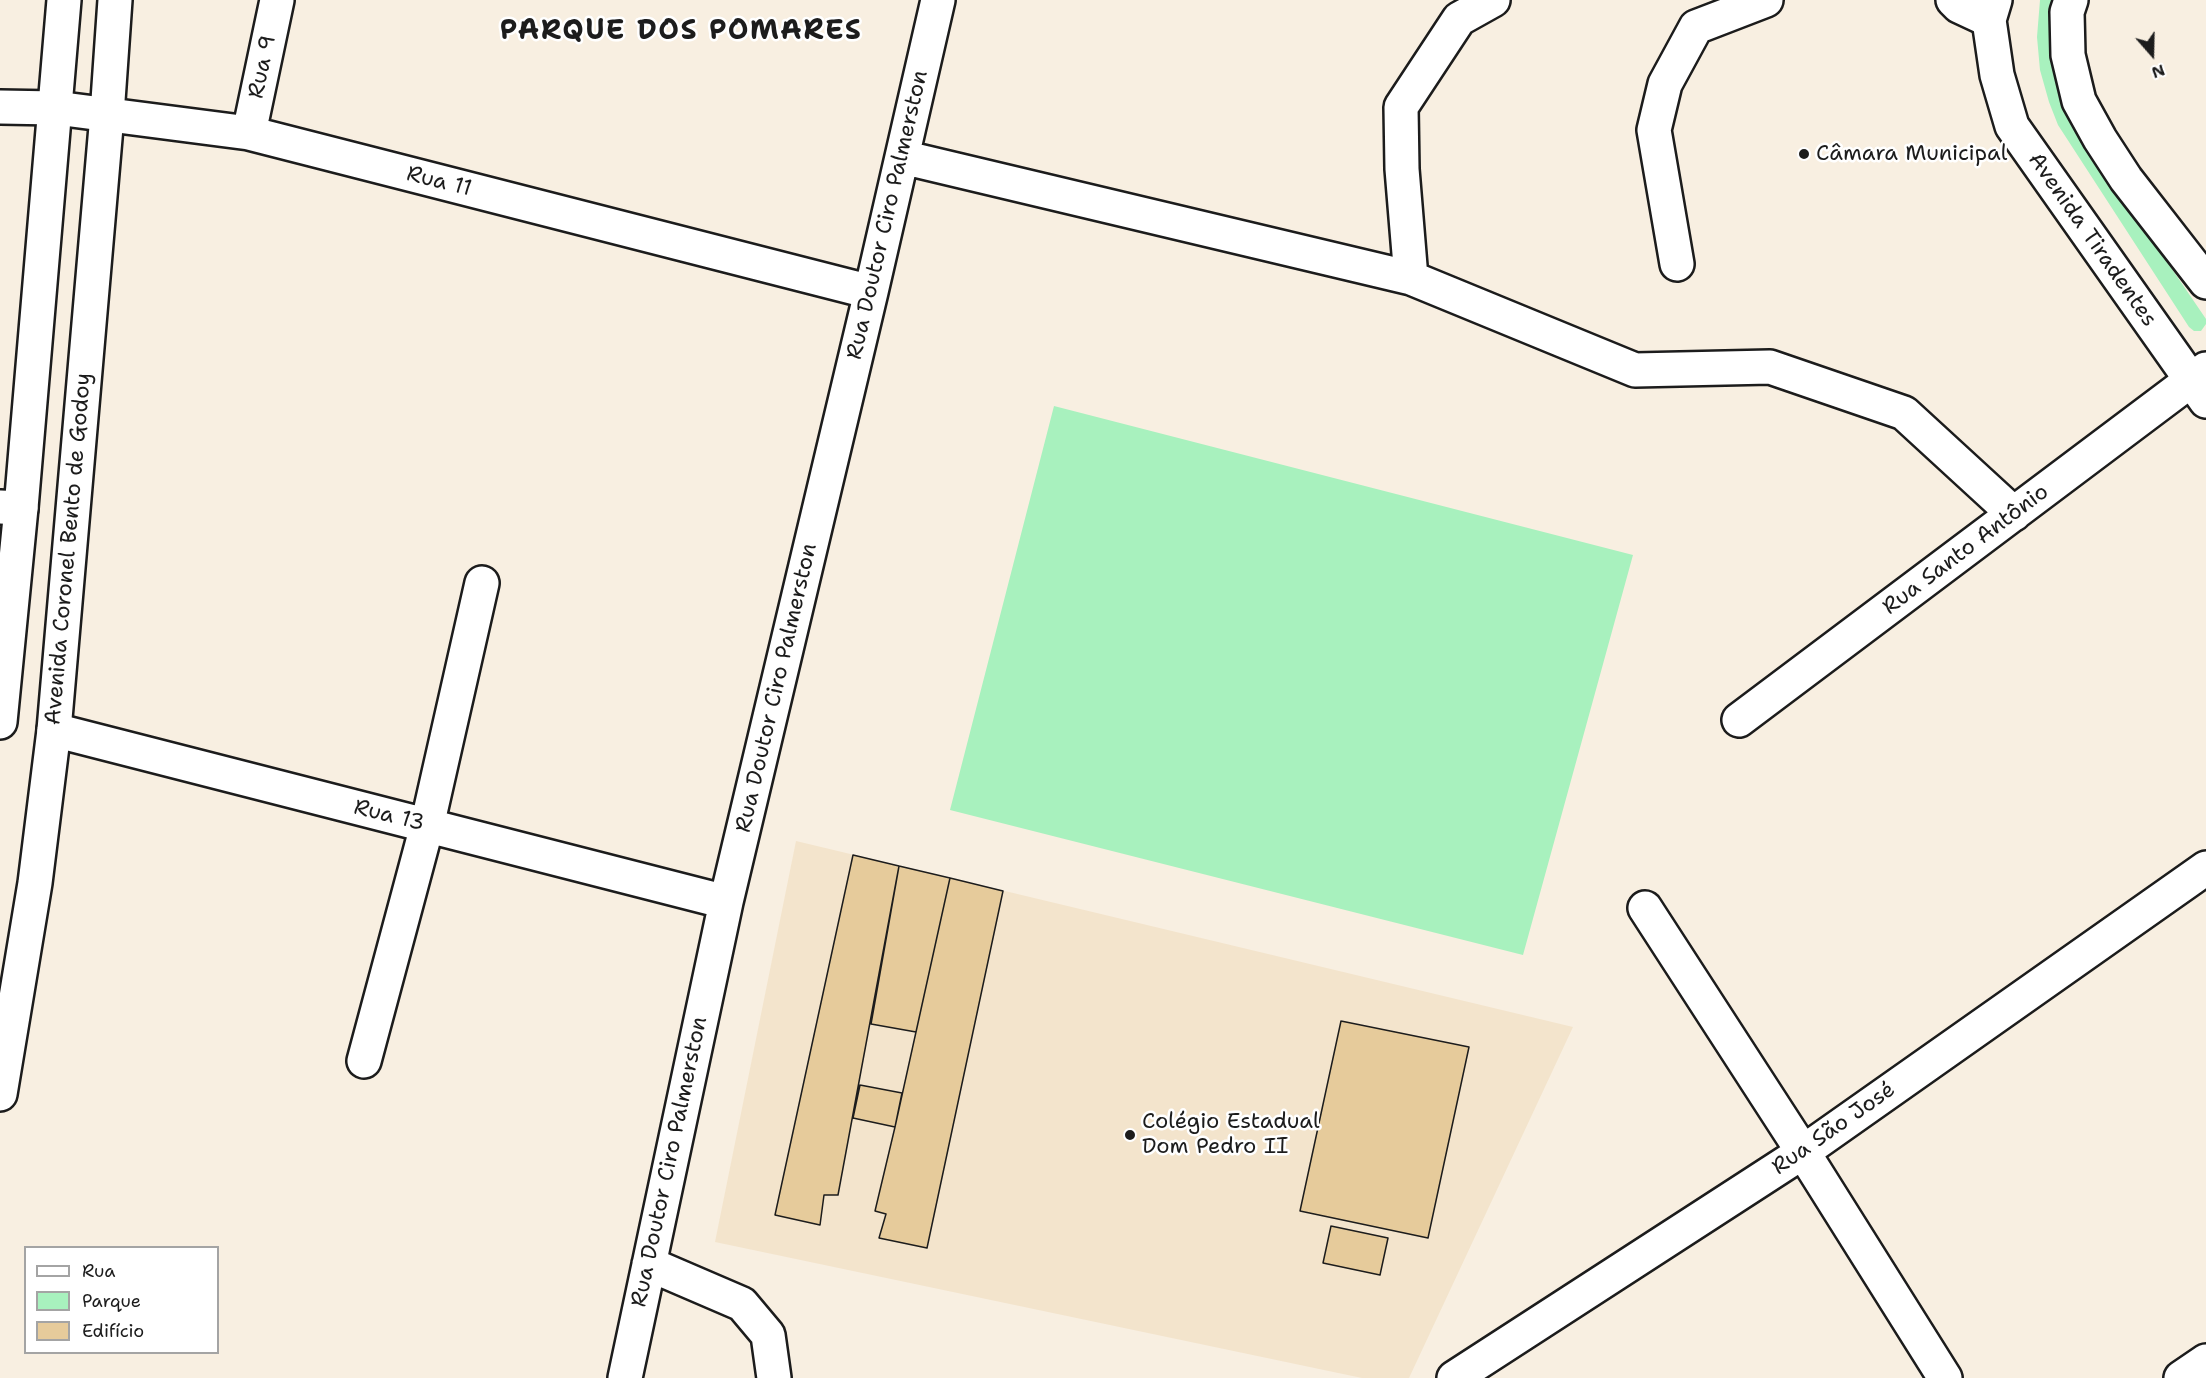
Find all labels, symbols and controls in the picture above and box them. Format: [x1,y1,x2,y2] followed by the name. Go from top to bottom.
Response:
[500,15,862,49] district label: PARQUE DOS POMARES
[2122,24,2182,84] north arrow
[243,33,283,101] street label: Rua 9
[2149,59,2168,83] text: N
[842,68,934,362] street label: Rua Doutor Ciro Palmerston
[1816,141,2007,167] place label: Câmara Municipal
[1797,147,1811,161] marker: Câmara Municipal
[2022,148,2162,332] street label: Avenida Tiradentes
[404,161,474,203] street label: Rua 11
[40,372,98,726] street label: Avenida Coronel Bento de Godoy
[1878,479,2054,621] street label: Rua Santo Antônio
[731,541,823,835] street label: Rua Doutor Ciro Palmerston
[351,794,427,838] street label: Rua 13
[626,1014,714,1310] street label: Rua Doutor Ciro Palmerston
[1767,1077,1901,1181] street label: Rua São José
[1142,1109,1320,1160] place label: Colégio Estadual Dom Pedro II
[1123,1128,1137,1142] marker: Colégio Estadual Dom Pedro II
[24,1246,219,1354] legend
[82,1259,115,1283] text: Rua
[82,1289,141,1313] text: Parque
[82,1319,144,1343] text: Edifício

